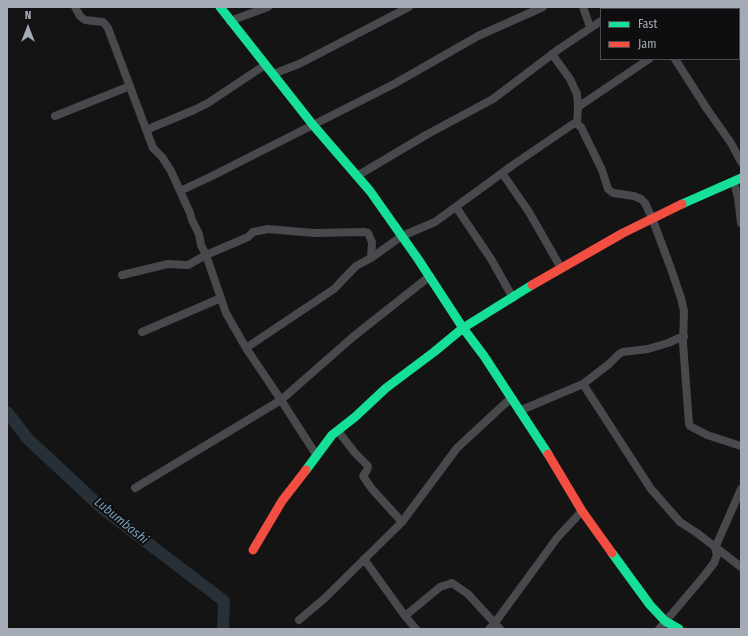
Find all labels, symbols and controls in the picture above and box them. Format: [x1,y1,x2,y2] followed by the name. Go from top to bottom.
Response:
[8,8,48,48] north arrow
[600,8,740,60] legend
[25,9,31,22] text: N
[638,17,657,31] text: Fast
[638,37,656,51] text: Jam
[91,495,151,547] water label: Lubumbashi

